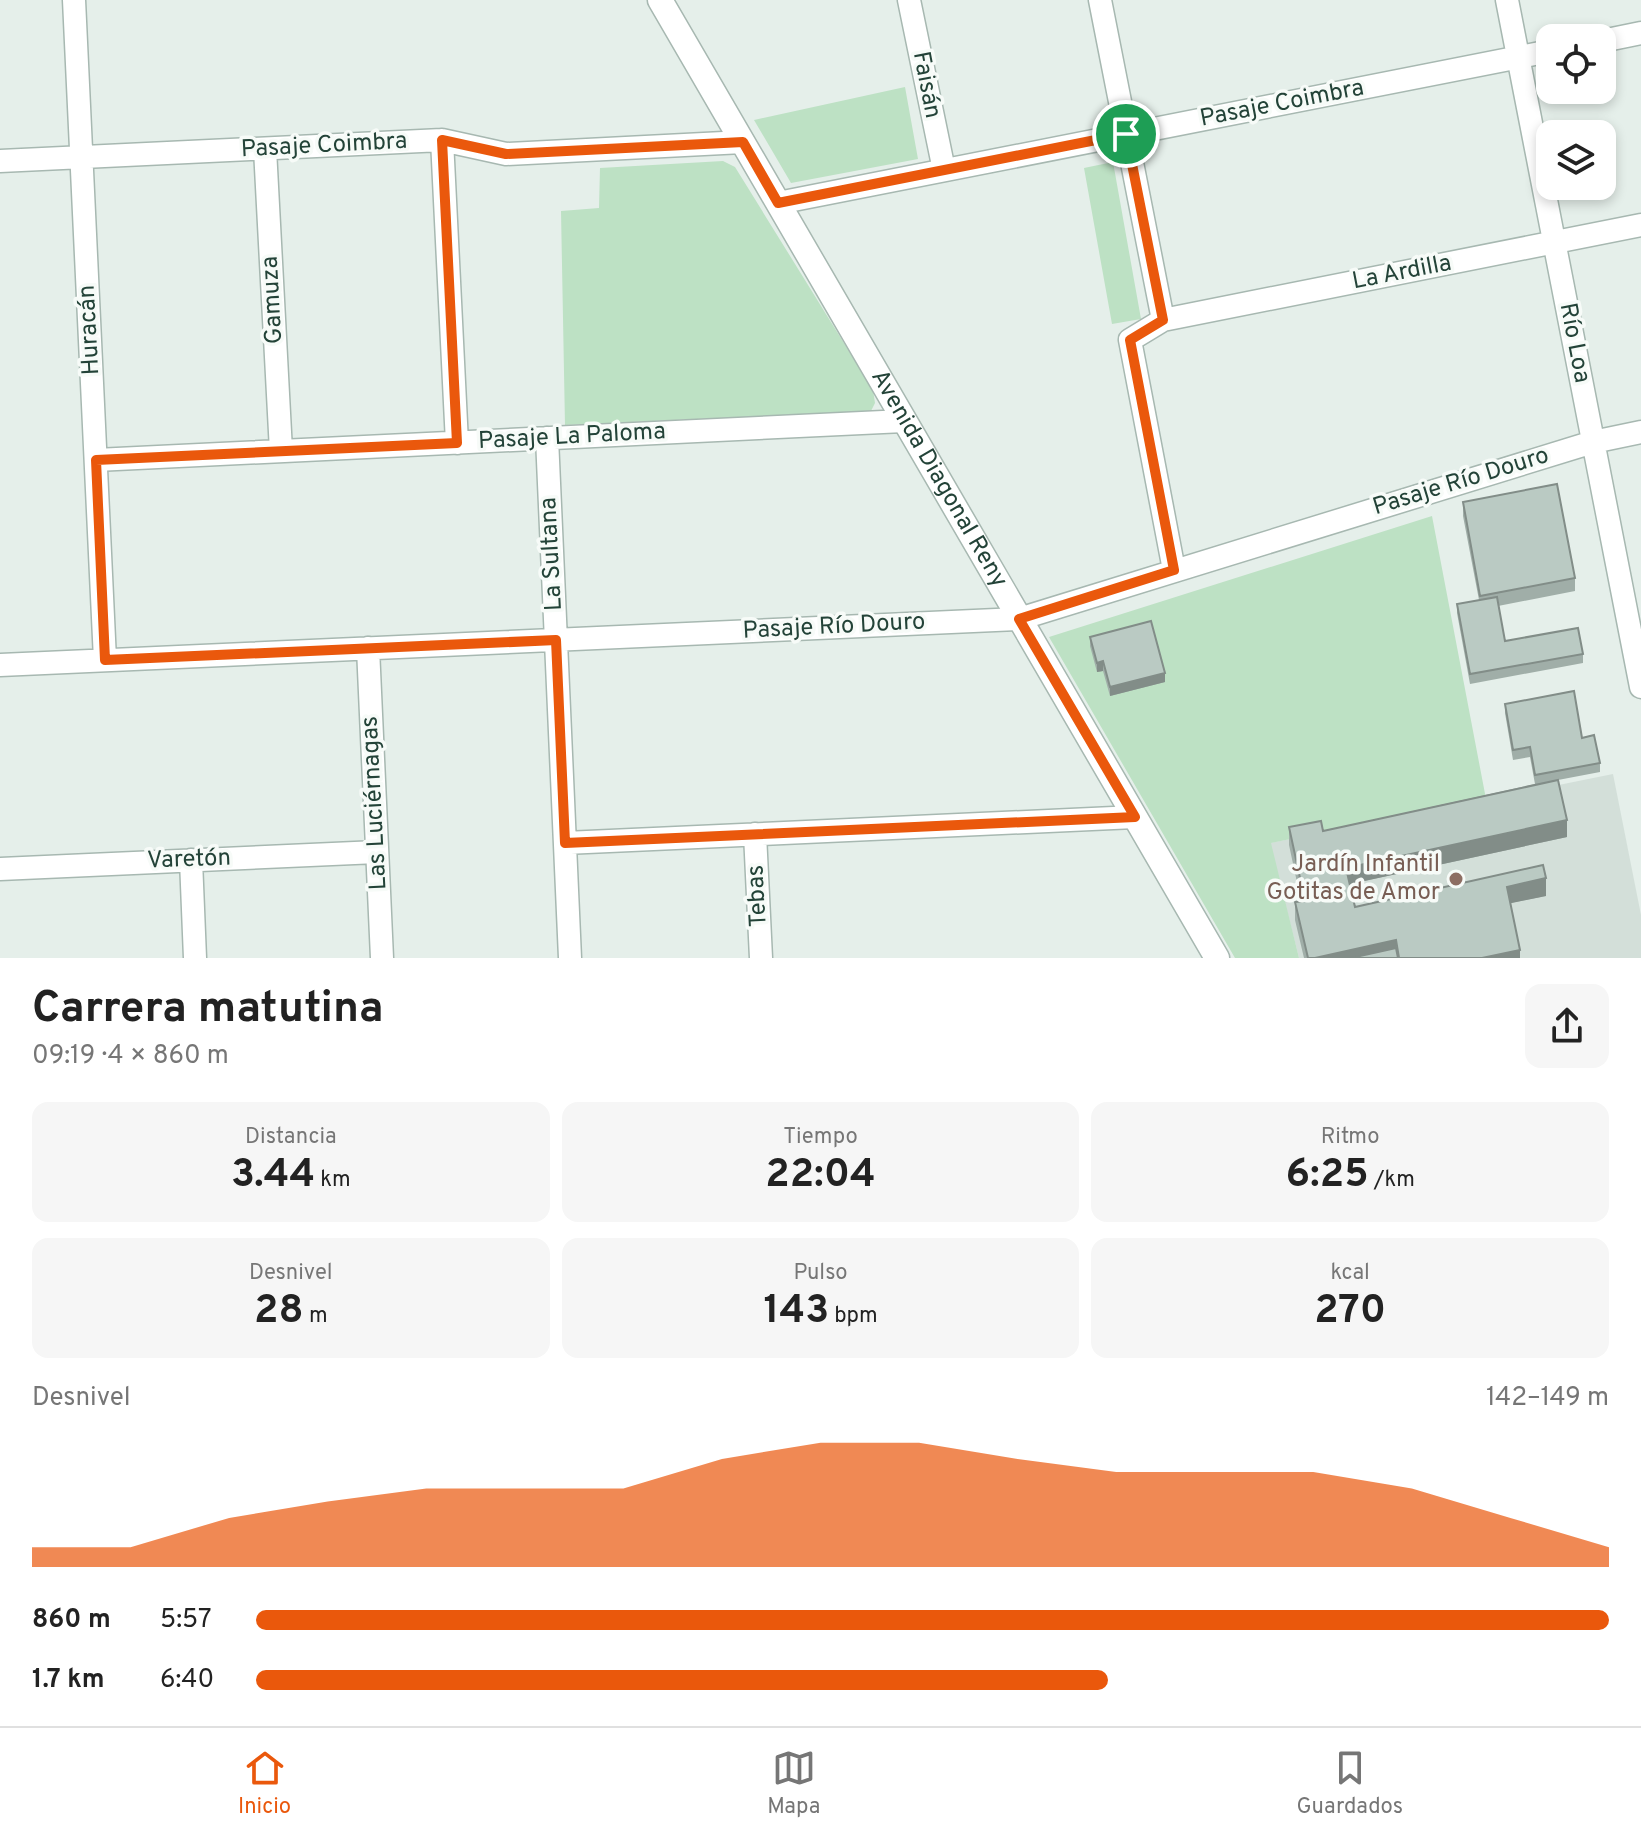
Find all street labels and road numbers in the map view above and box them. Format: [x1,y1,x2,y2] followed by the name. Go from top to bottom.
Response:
[905,49,947,121] street label: Faisán
[1197,73,1367,135] street label: Pasaje Coimbra
[240,127,408,165] street label: Pasaje Coimbra
[1350,249,1454,297] street label: La Ardilla
[256,255,290,345] street label: Gamuza
[73,284,107,376] street label: Huracán
[1552,300,1596,386] street label: Río Loa
[863,365,1013,593] street label: Avenida Diagonal Reny
[477,417,667,457] street label: Pasaje La Paloma
[1369,441,1553,523] street label: Pasaje Río Douro
[534,496,570,612] street label: La Sultana
[742,607,926,647] street label: Pasaje Río Douro
[355,715,395,891] street label: Las Luciérnagas
[146,844,232,876] street label: Varetón
[741,864,775,928] street label: Tebas

